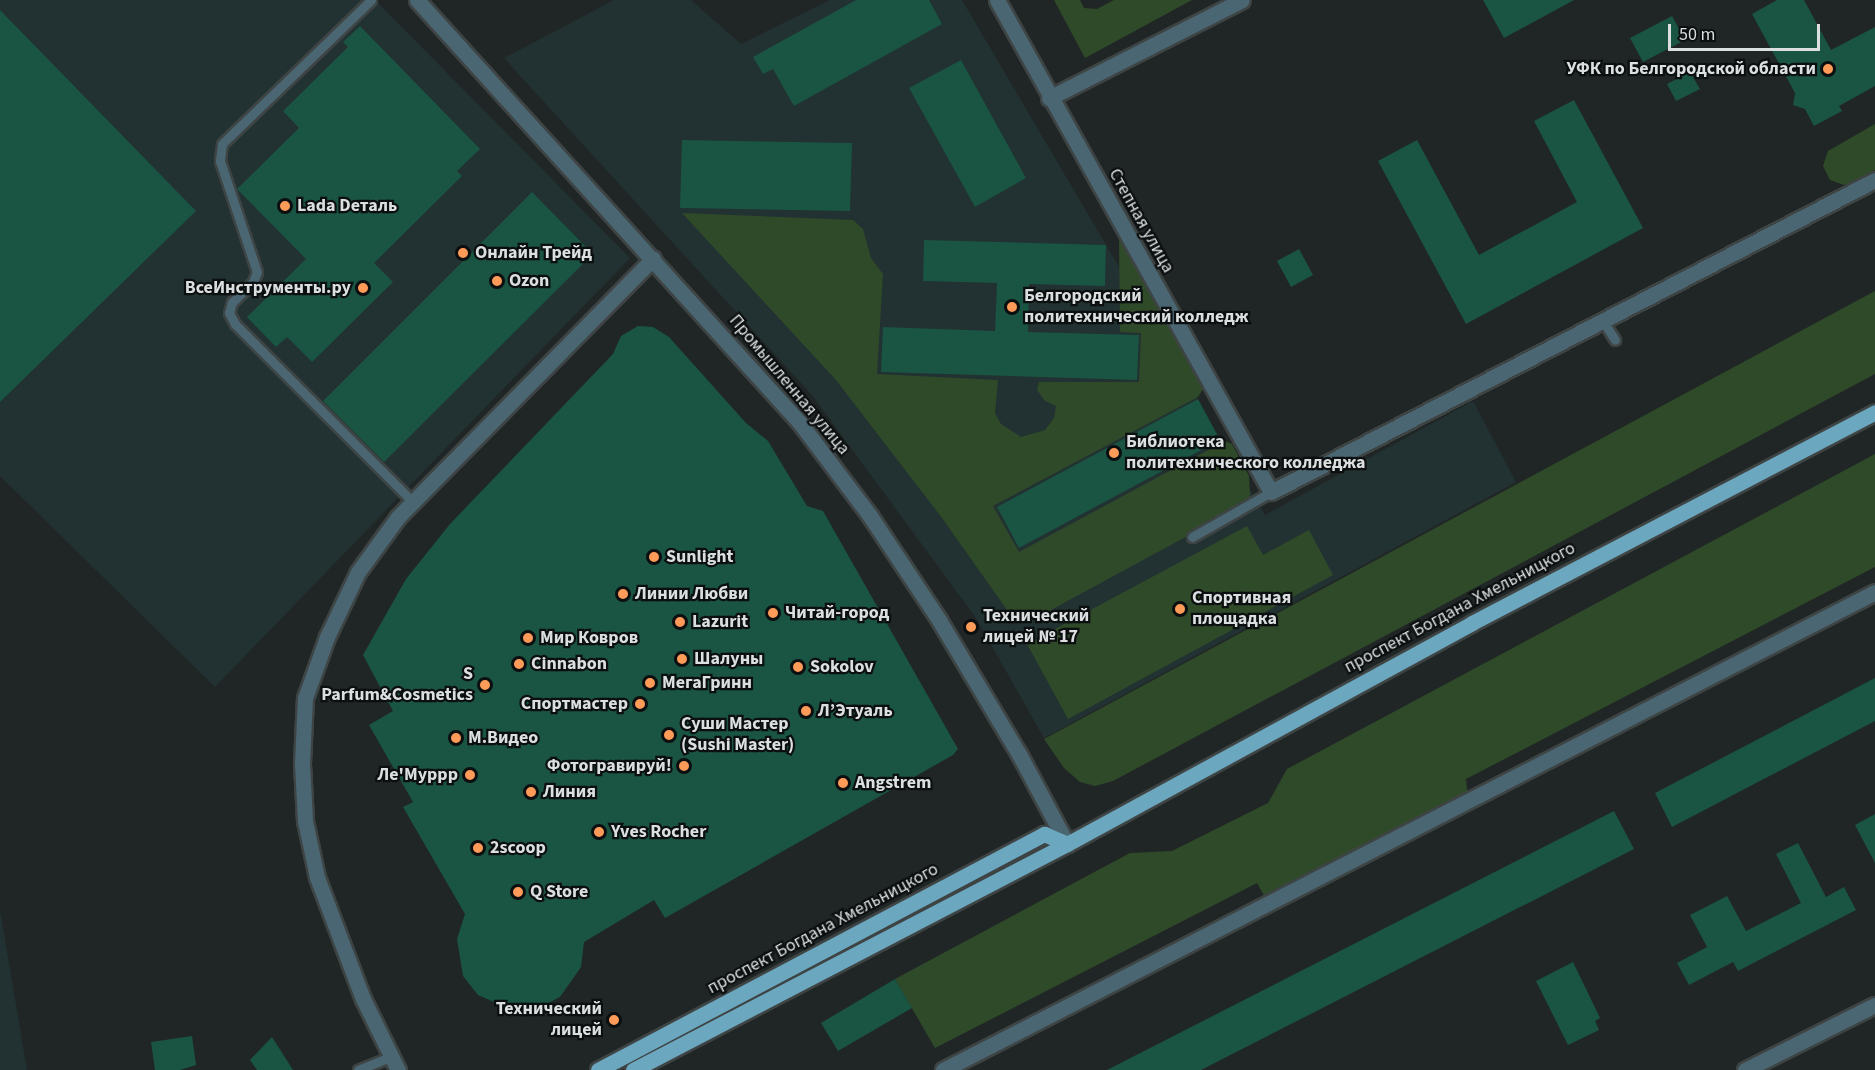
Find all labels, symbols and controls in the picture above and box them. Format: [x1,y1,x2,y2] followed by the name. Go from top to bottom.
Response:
[1671,12,1822,50] scale bar
[1679,22,1715,47] text: 50 m
[1567,58,1816,80] place label: УФК по Белгородской области
[1821,62,1835,76] marker: УФК по Белгородской области
[1103,165,1179,277] street label: Степная улица
[297,195,397,217] place label: Lada Dеталь
[278,199,292,213] marker: Lada Dеталь
[475,242,592,264] place label: Онлайн Трейд
[456,246,470,260] marker: Онлайн Трейд
[509,270,549,292] place label: Ozon
[490,274,504,288] marker: Ozon
[185,277,351,299] place label: ВсеИнструменты.ру
[356,281,370,295] marker: ВсеИнструменты.ру
[1024,286,1249,328] place label: Белгородский политехнический колледж
[1005,300,1019,314] marker: Белгородский политехнический колледж
[724,311,854,459] street label: Промышленная улица
[1126,432,1366,474] place label: Библиотека политехнического колледжа
[1107,446,1121,460] marker: Библиотека политехнического колледжа
[1341,538,1579,678] street label: проспект Богдана Хмельницкого
[666,546,733,568] place label: Sunlight
[647,550,661,564] marker: Sunlight
[635,583,748,605] place label: Линии Любви
[616,587,630,601] marker: Линии Любви
[1192,588,1291,630] place label: Спортивная площадка
[785,602,889,624] place label: Читай-город
[1173,602,1187,616] marker: Спортивная площадка
[766,606,780,620] marker: Читай-город
[983,606,1089,648] place label: Технический лицей № 17
[692,611,748,633] place label: Lazurit
[673,615,687,629] marker: Lazurit
[964,620,978,634] marker: Технический лицей № 17
[540,627,638,649] place label: Мир Ковров
[521,631,535,645] marker: Мир Ковров
[694,648,763,670] place label: Шалуны
[675,652,689,666] marker: Шалуны
[531,653,607,675] place label: Cinnabon
[810,656,874,678] place label: Sokolov
[512,657,526,671] marker: Cinnabon
[791,660,805,674] marker: Sokolov
[321,664,473,706] place label: S Parfum&Cosmetics
[662,672,752,694] place label: МегаГринн
[643,676,657,690] marker: МегаГринн
[478,678,492,692] marker: S Parfum&Cosmetics
[521,693,628,715] place label: Спортмастер
[633,697,647,711] marker: Спортмастер
[818,700,893,722] place label: Л’Этуаль
[799,704,813,718] marker: Л’Этуаль
[681,714,794,756] place label: Суши Мастер (Sushi Master)
[468,727,538,749] place label: М.Видео
[662,728,676,742] marker: Суши Мастер (Sushi Master)
[449,731,463,745] marker: М.Видео
[547,755,672,777] place label: Фотогравируй!
[677,759,691,773] marker: Фотогравируй!
[377,764,458,786] place label: Ле'Муррр
[463,768,477,782] marker: Ле'Муррр
[855,772,931,794] place label: Angstrem
[836,776,850,790] marker: Angstrem
[543,781,596,803] place label: Линия
[524,785,538,799] marker: Линия
[611,821,706,843] place label: Yves Rocher
[592,825,606,839] marker: Yves Rocher
[490,837,546,859] place label: 2scoop
[471,841,485,855] marker: 2scoop
[704,859,942,999] street label: проспект Богдана Хмельницкого
[530,881,588,903] place label: Q Store
[511,885,525,899] marker: Q Store
[496,999,602,1042] place label: Технический лицей
[607,1013,621,1027] marker: Технический лицей

